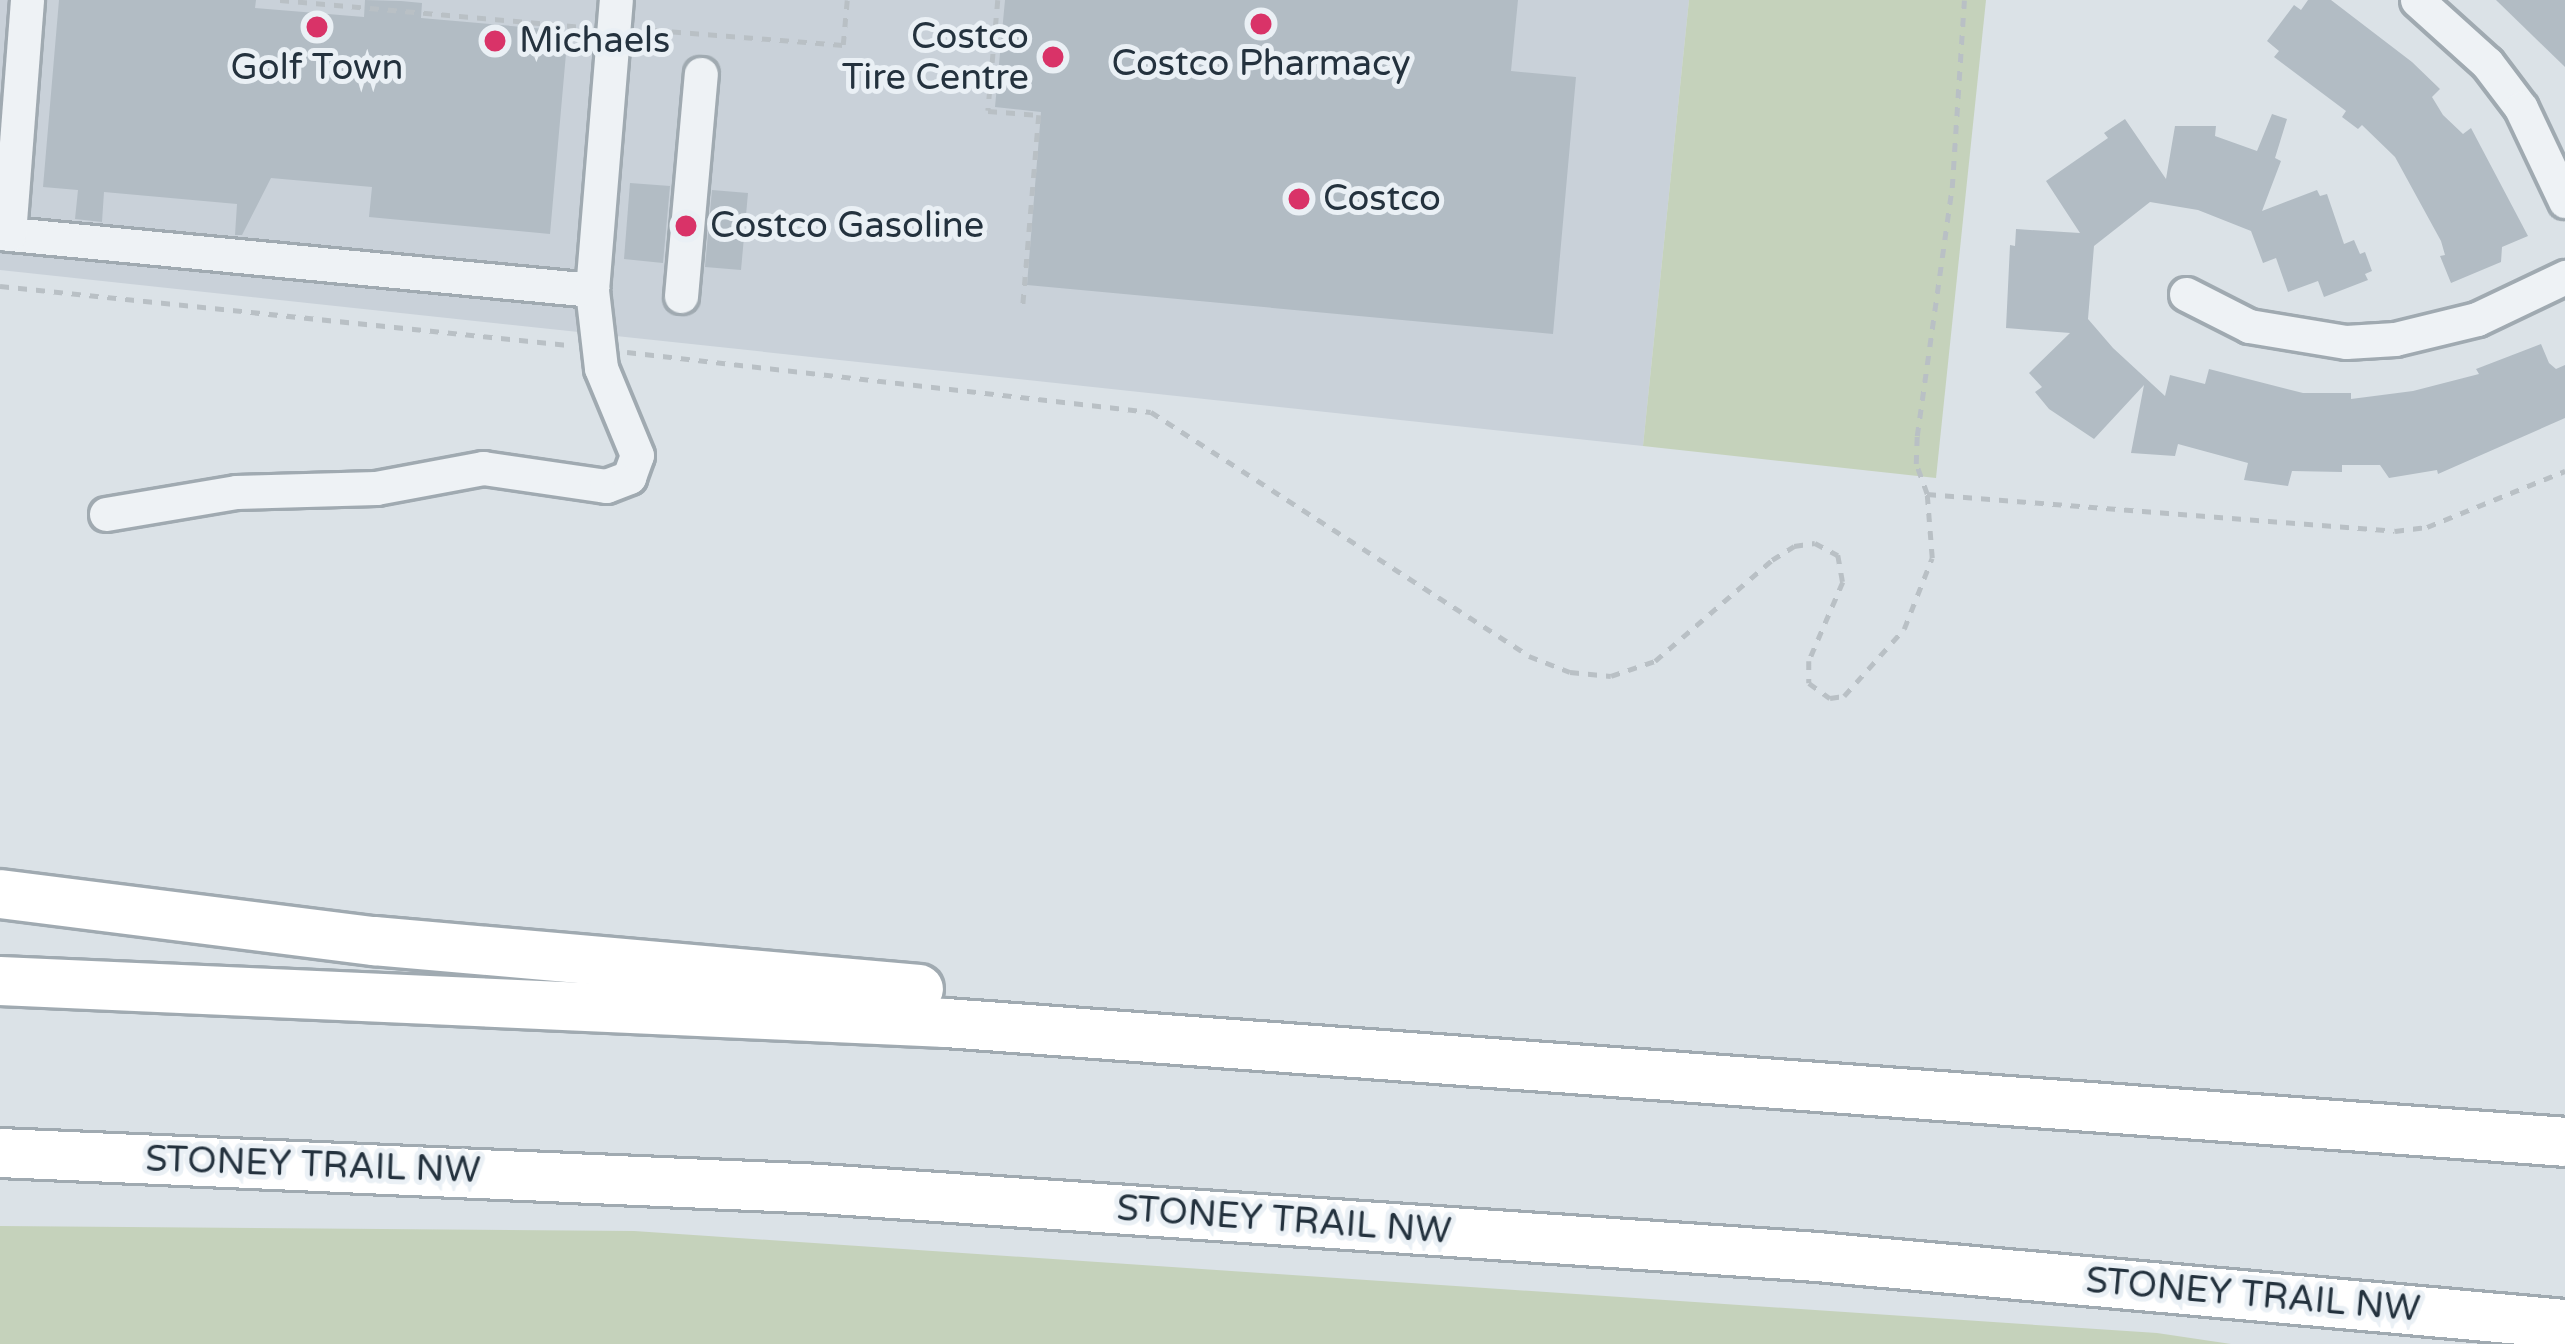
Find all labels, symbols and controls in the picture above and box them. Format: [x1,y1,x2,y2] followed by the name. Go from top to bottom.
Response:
[1248,11,1274,37] marker: Costco Pharmacy
[304,14,330,40] marker: Golf Town
[842,14,1029,99] place label: Costco Tire Centre
[519,19,670,63] place label: Michaels
[482,28,508,54] marker: Michaels
[1112,42,1410,86] place label: Costco Pharmacy
[1040,44,1066,70] marker: Costco Tire Centre
[231,46,403,90] place label: Golf Town
[1323,177,1441,221] place label: Costco
[1286,186,1312,212] marker: Costco
[710,204,984,248] place label: Costco Gasoline
[673,213,699,239] marker: Costco Gasoline
[145,1138,481,1192] street label: STONEY TRAIL NW
[1115,1187,1453,1253] street label: STONEY TRAIL NW
[2084,1259,2422,1331] street label: STONEY TRAIL NW

